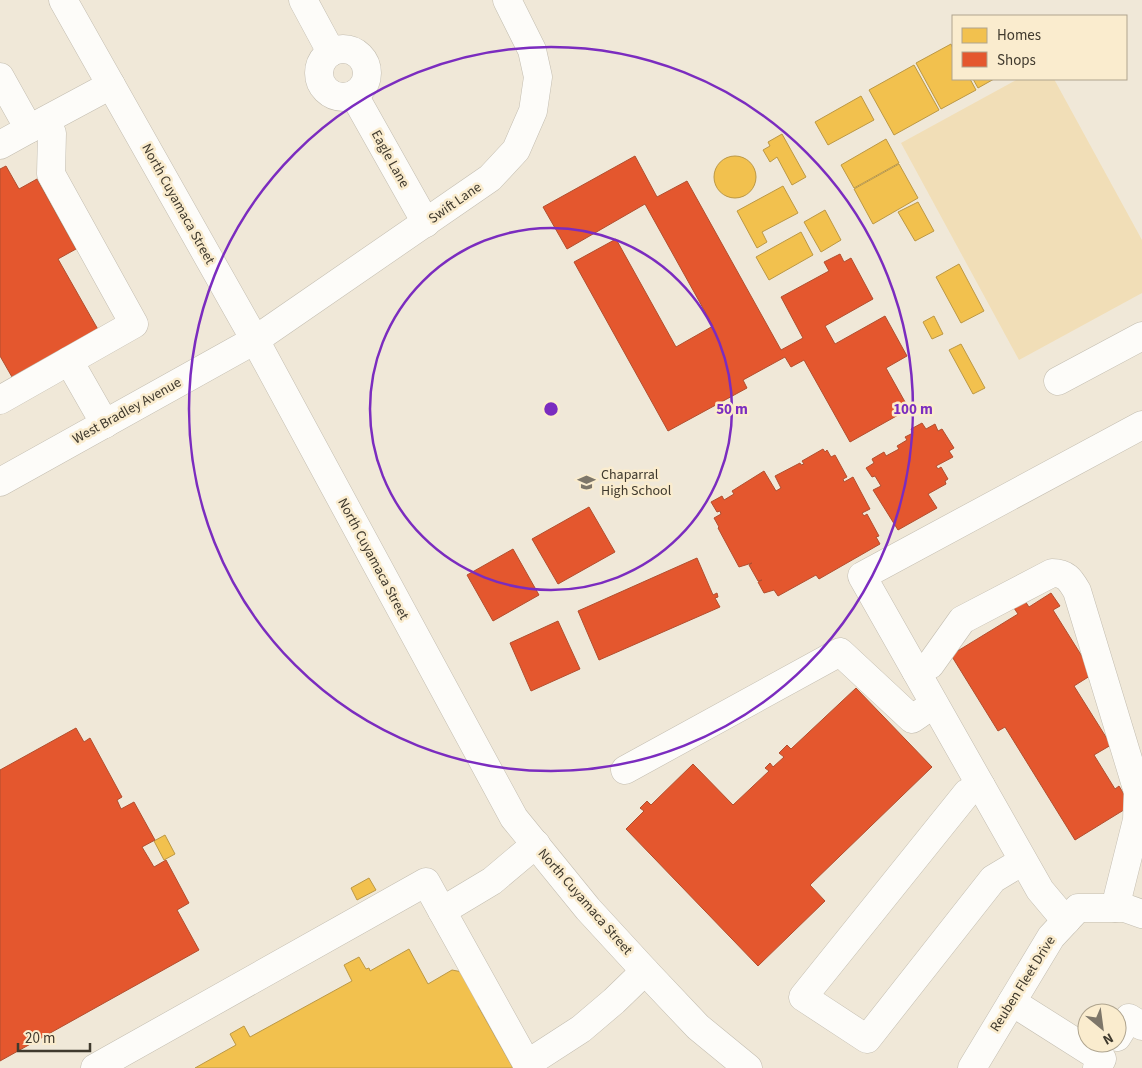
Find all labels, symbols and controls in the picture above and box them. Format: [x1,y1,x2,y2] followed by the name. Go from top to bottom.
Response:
[952,15,1127,80] legend
[997,25,1041,46] text: Homes
[997,50,1036,71] text: Shops
[366,126,414,192] street label: Eagle Lane
[136,140,220,268] street label: North Cuyamaca Street
[424,177,486,229] street label: Swift Lane
[69,373,185,449] street label: West Bradley Avenue
[716,399,748,420] text: 50 m
[893,399,933,420] text: 100 m
[542,400,560,418] centre of rings
[601,465,672,501] place label: Chaparral High School
[577,473,597,493] school or university icon: Chaparral High School
[332,495,414,624] street label: North Cuyamaca Street
[533,844,637,960] street label: North Cuyamaca Street
[985,932,1061,1036] street label: Reuben Fleet Drive
[1077,1003,1127,1053] north arrow
[18,1020,90,1052] scale bar
[1099,1027,1117,1049] text: N
[25,1028,55,1049] text: 20 m

